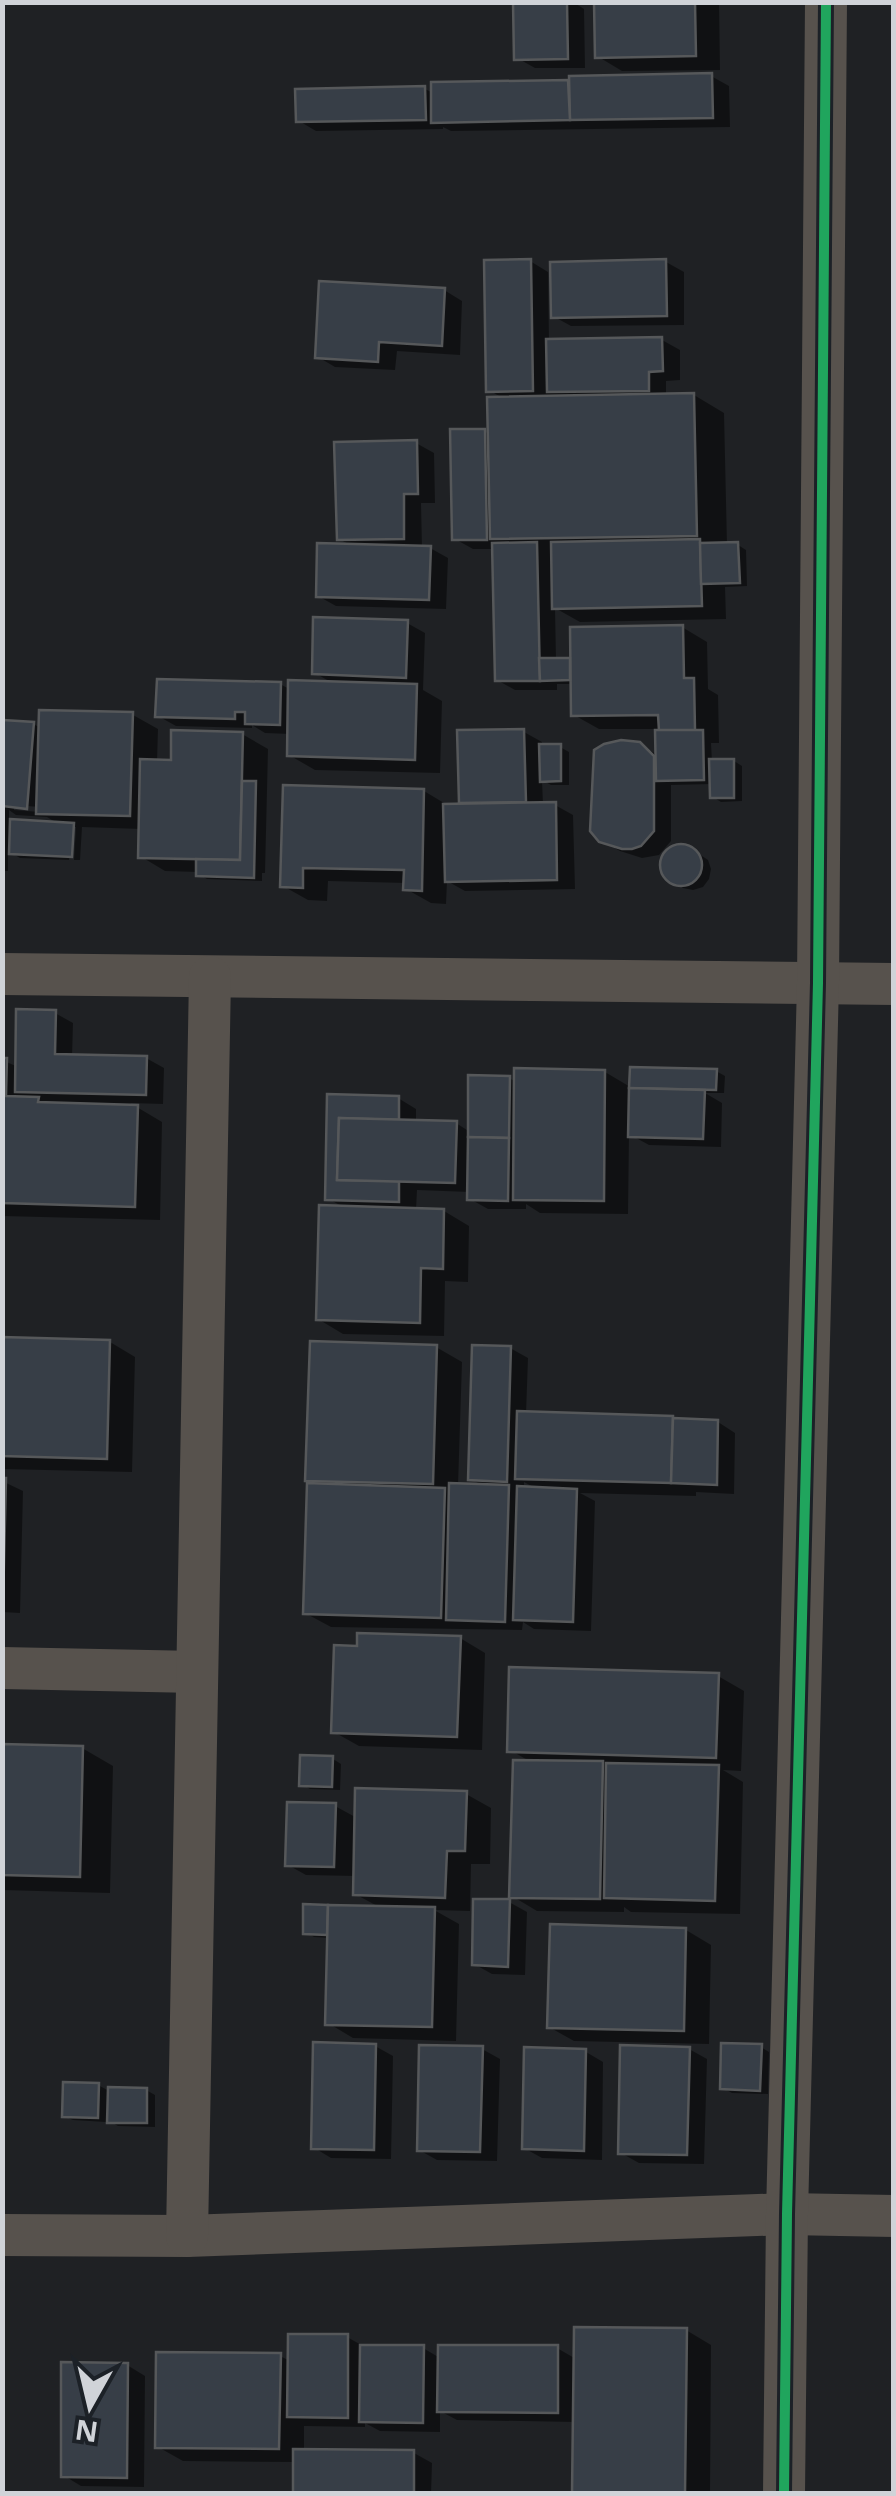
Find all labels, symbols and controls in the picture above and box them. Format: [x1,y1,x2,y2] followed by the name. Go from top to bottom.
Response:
[40,2356,140,2456] north arrow
[72,2411,100,2452] text: N

